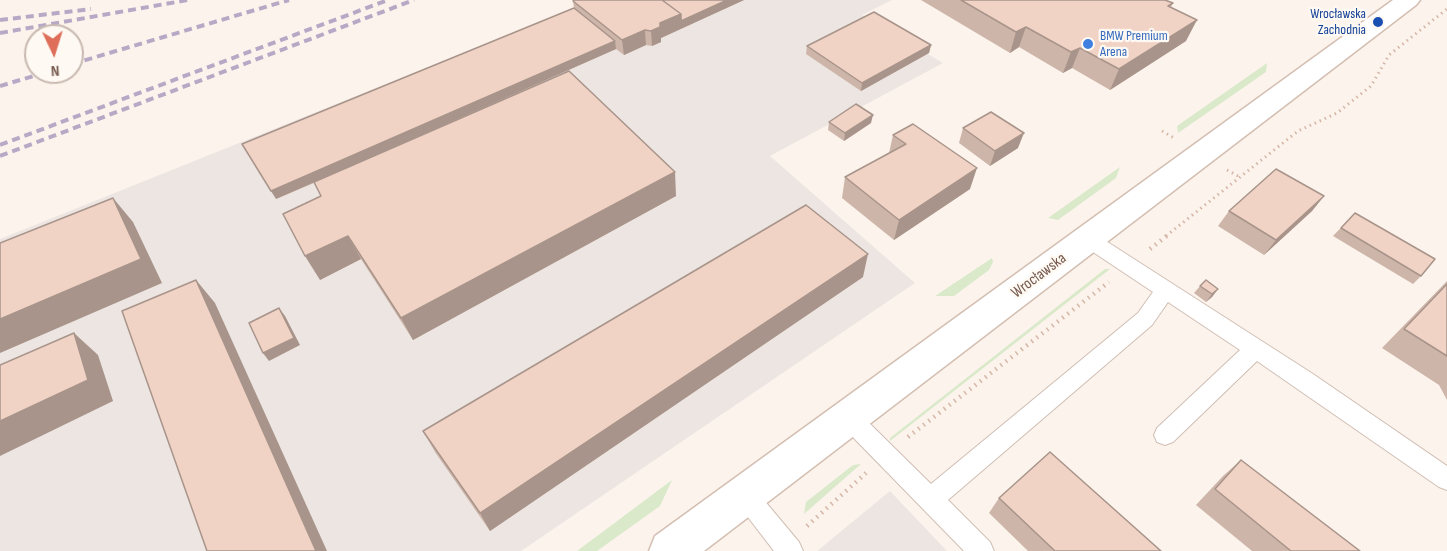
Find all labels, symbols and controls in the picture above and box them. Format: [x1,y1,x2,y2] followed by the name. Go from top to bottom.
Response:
[1310,6,1366,38] place label: Wrocławska Zachodnia
[1371,15,1385,29] marker: Wrocławska Zachodnia
[24,24,84,84] north arrow
[1100,28,1168,60] place label: BMW Premium Arena
[1081,37,1095,51] marker: BMW Premium Arena
[50,61,60,80] text: N
[1008,249,1070,303] street label: Wrocławska

